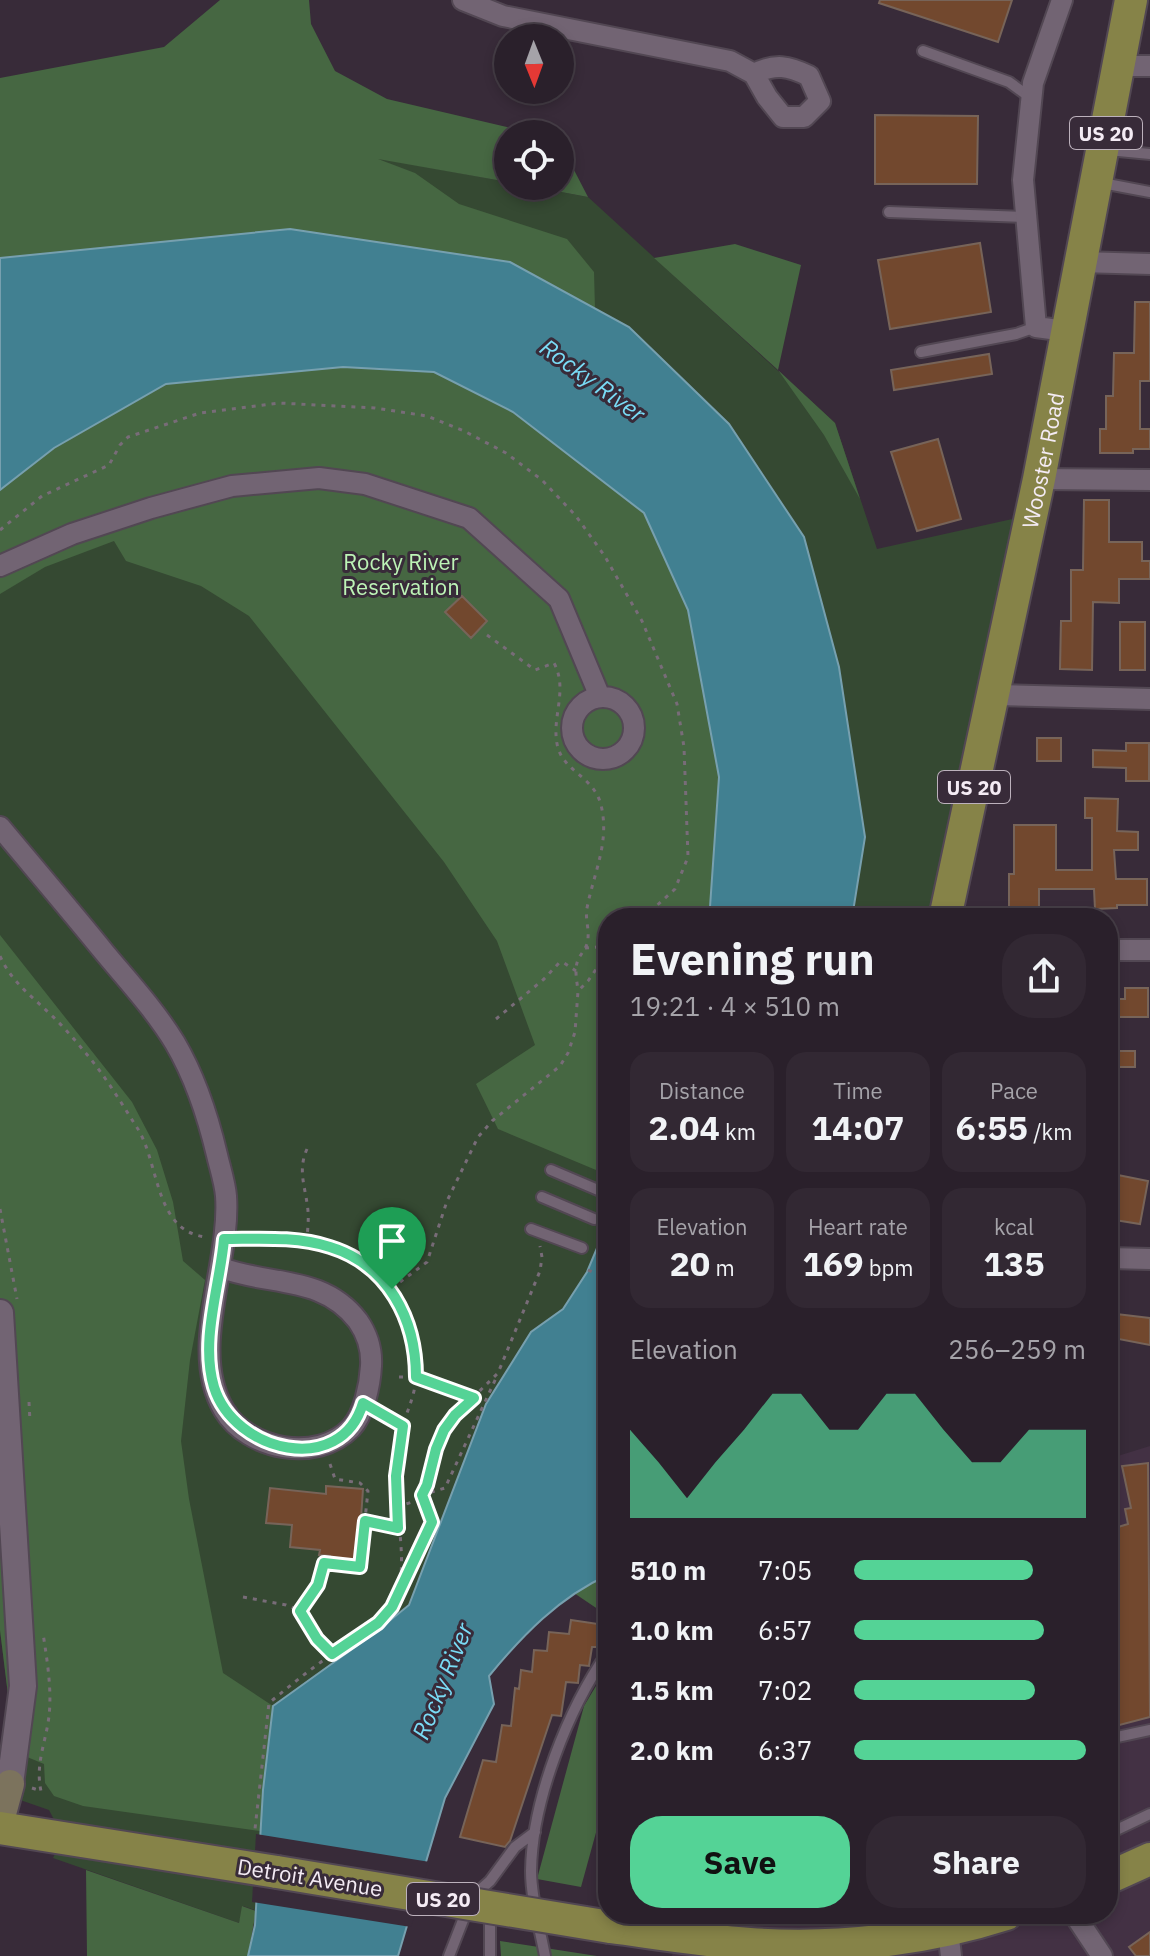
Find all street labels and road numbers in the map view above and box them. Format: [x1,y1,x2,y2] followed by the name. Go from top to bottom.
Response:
[1070,117,1142,149] road number: US 20
[1014,390,1070,531] street label: Wooster Road
[938,771,1010,803] road number: US 20
[235,1851,385,1903] street label: Detroit Avenue
[407,1883,479,1915] road number: US 20

